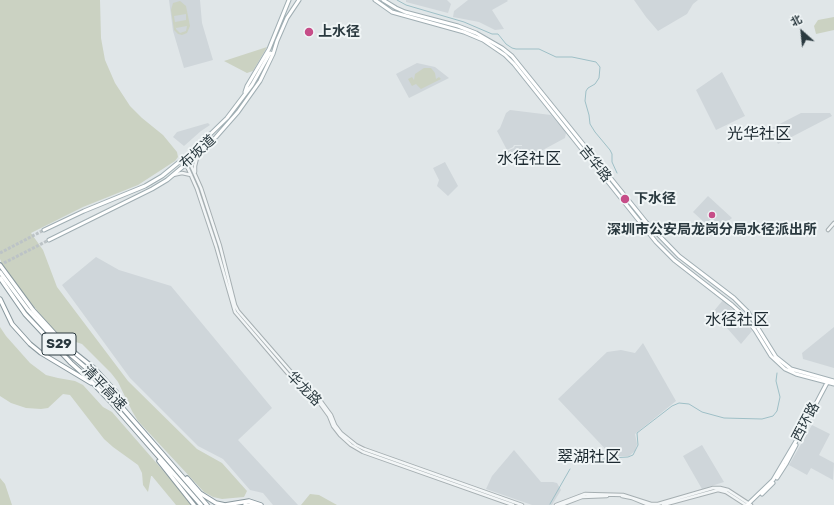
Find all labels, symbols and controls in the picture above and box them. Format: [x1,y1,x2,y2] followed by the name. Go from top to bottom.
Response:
[782,12,822,52] north arrow
[788,13,804,29] text: 北
[318,24,360,40] place label: 上水径
[303,26,315,38] marker: 上水径
[727,124,791,144] district label: 光华社区
[177,132,219,172] street label: 布坂道
[575,142,615,186] street label: 吉华路
[497,149,561,169] district label: 水径社区
[634,191,676,207] place label: 下水径
[619,193,631,205] marker: 下水径
[707,210,717,220] marker: 深圳市公安局龙岗分局水径派出所
[607,222,817,238] place label: 深圳市公安局龙岗分局水径派出所
[705,310,769,330] district label: 水径社区
[42,333,76,355] road number: S29
[79,362,129,414] street label: 清平高速
[283,368,325,410] street label: 华龙路
[789,400,823,444] street label: 西环路
[557,447,621,467] district label: 翠湖社区

